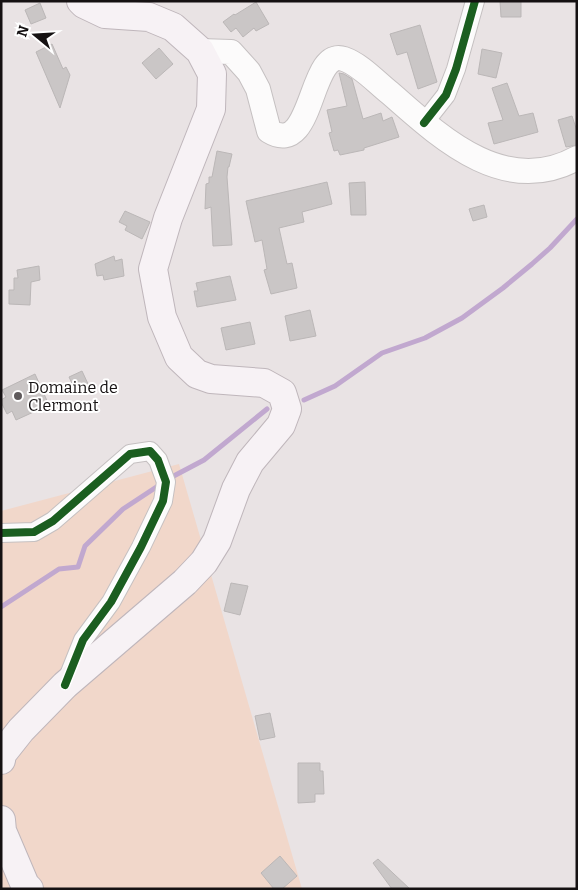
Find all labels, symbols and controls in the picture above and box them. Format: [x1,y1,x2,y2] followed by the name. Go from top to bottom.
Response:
[10,10,60,60] north arrow
[13,23,33,39] text: N
[28,378,118,415] place label: Domaine de Clermont
[12,390,24,402] marker: Domaine de Clermont

